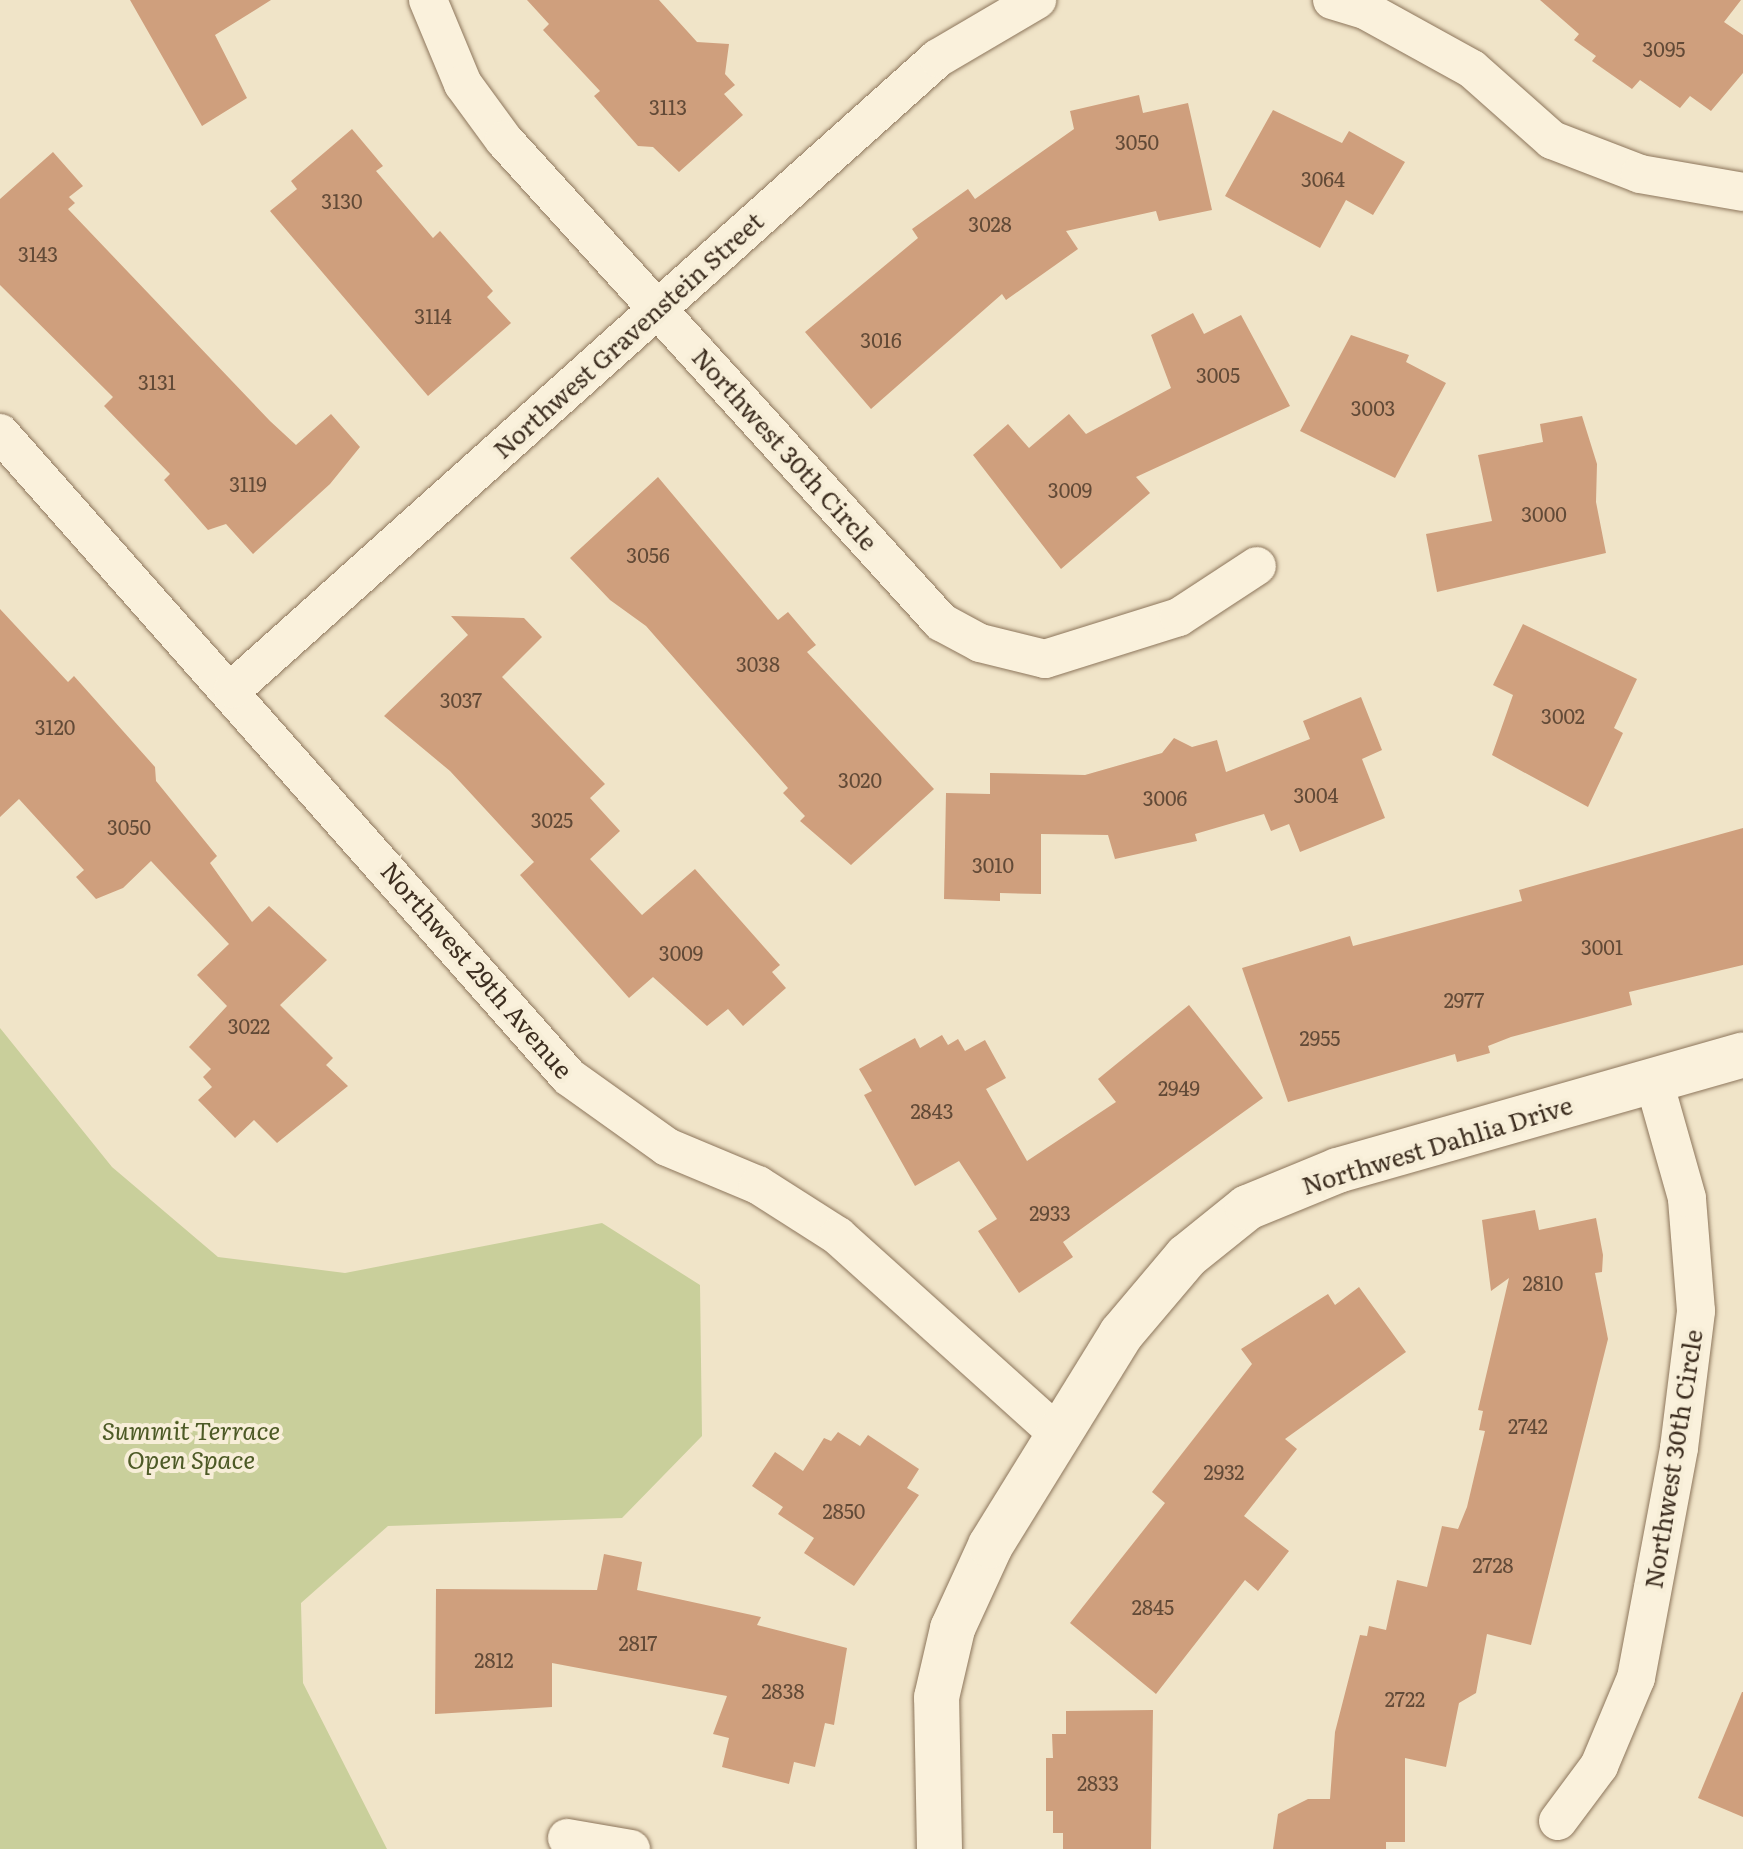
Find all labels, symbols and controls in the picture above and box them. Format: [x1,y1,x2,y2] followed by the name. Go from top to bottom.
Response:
[1642,36,1686,60] house number: 3095
[649,94,687,118] house number: 3113
[1115,129,1159,153] house number: 3050
[1301,166,1345,190] house number: 3064
[321,188,363,212] house number: 3130
[487,206,769,464] street label: Northwest Gravenstein Street
[968,211,1012,235] house number: 3028
[18,241,58,265] house number: 3143
[414,303,452,327] house number: 3114
[860,327,902,351] house number: 3016
[686,342,884,556] street label: Northwest 30th Circle
[1196,362,1240,386] house number: 3005
[138,369,176,393] house number: 3131
[1351,395,1395,419] house number: 3003
[229,471,267,495] house number: 3119
[1048,477,1092,501] house number: 3009
[1521,501,1567,525] house number: 3000
[626,542,670,566] house number: 3056
[736,651,780,675] house number: 3038
[440,687,482,711] house number: 3037
[1541,703,1585,727] house number: 3002
[35,714,75,738] house number: 3120
[838,767,882,791] house number: 3020
[1294,782,1338,806] house number: 3004
[1143,785,1187,809] house number: 3006
[531,807,573,831] house number: 3025
[107,814,151,838] house number: 3050
[972,852,1014,876] house number: 3010
[375,856,579,1084] street label: Northwest 29th Avenue
[1581,934,1623,958] house number: 3001
[659,940,703,964] house number: 3009
[1444,987,1484,1011] house number: 2977
[228,1013,270,1037] house number: 3022
[1300,1025,1340,1049] house number: 2955
[1158,1075,1200,1099] house number: 2949
[1298,1090,1576,1200] street label: Northwest Dahlia Drive
[910,1098,954,1122] house number: 2843
[1029,1200,1071,1224] house number: 2933
[1523,1270,1563,1294] house number: 2810
[1638,1327,1708,1591] street label: Northwest 30th Circle
[1508,1413,1548,1437] house number: 2742
[102,1416,280,1475] park label: Summit Terrace Open Space
[1204,1459,1244,1483] house number: 2932
[823,1498,865,1522] house number: 2850
[1472,1552,1514,1576] house number: 2728
[1132,1594,1174,1618] house number: 2845
[619,1630,657,1654] house number: 2817
[474,1647,514,1671] house number: 2812
[761,1678,805,1702] house number: 2838
[1385,1686,1425,1710] house number: 2722
[1077,1770,1119,1794] house number: 2833

